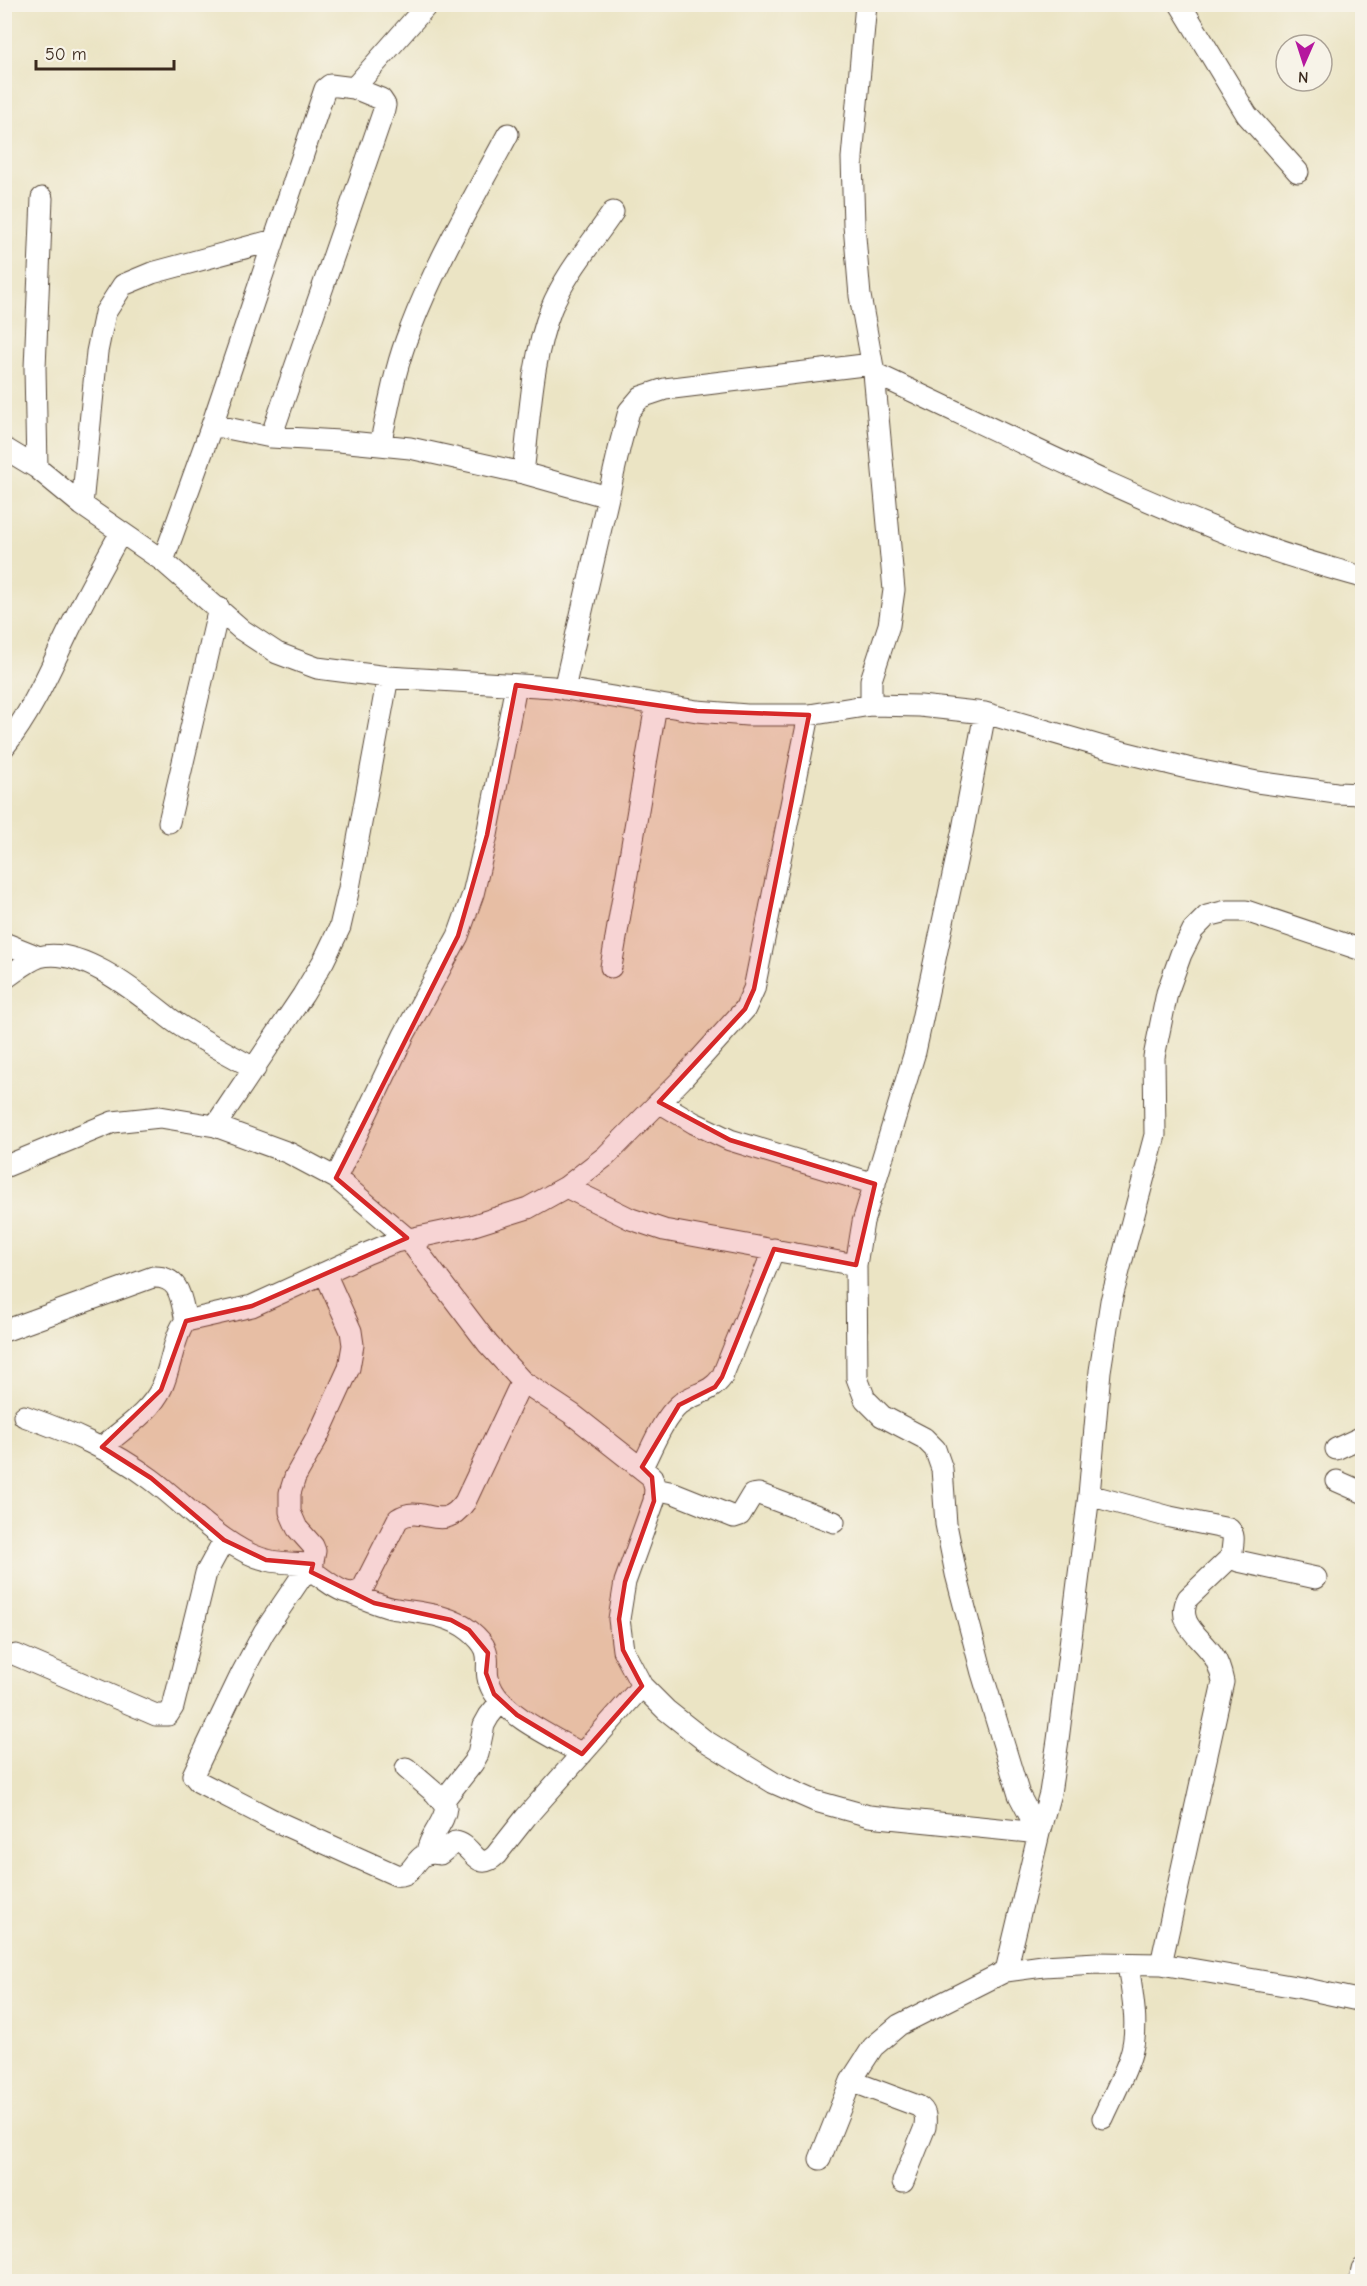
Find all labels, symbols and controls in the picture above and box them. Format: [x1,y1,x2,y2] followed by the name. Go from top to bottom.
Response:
[36,33,174,71] scale bar
[1274,33,1334,93] north arrow
[45,44,87,65] text: 50 m
[1298,68,1309,86] text: N

